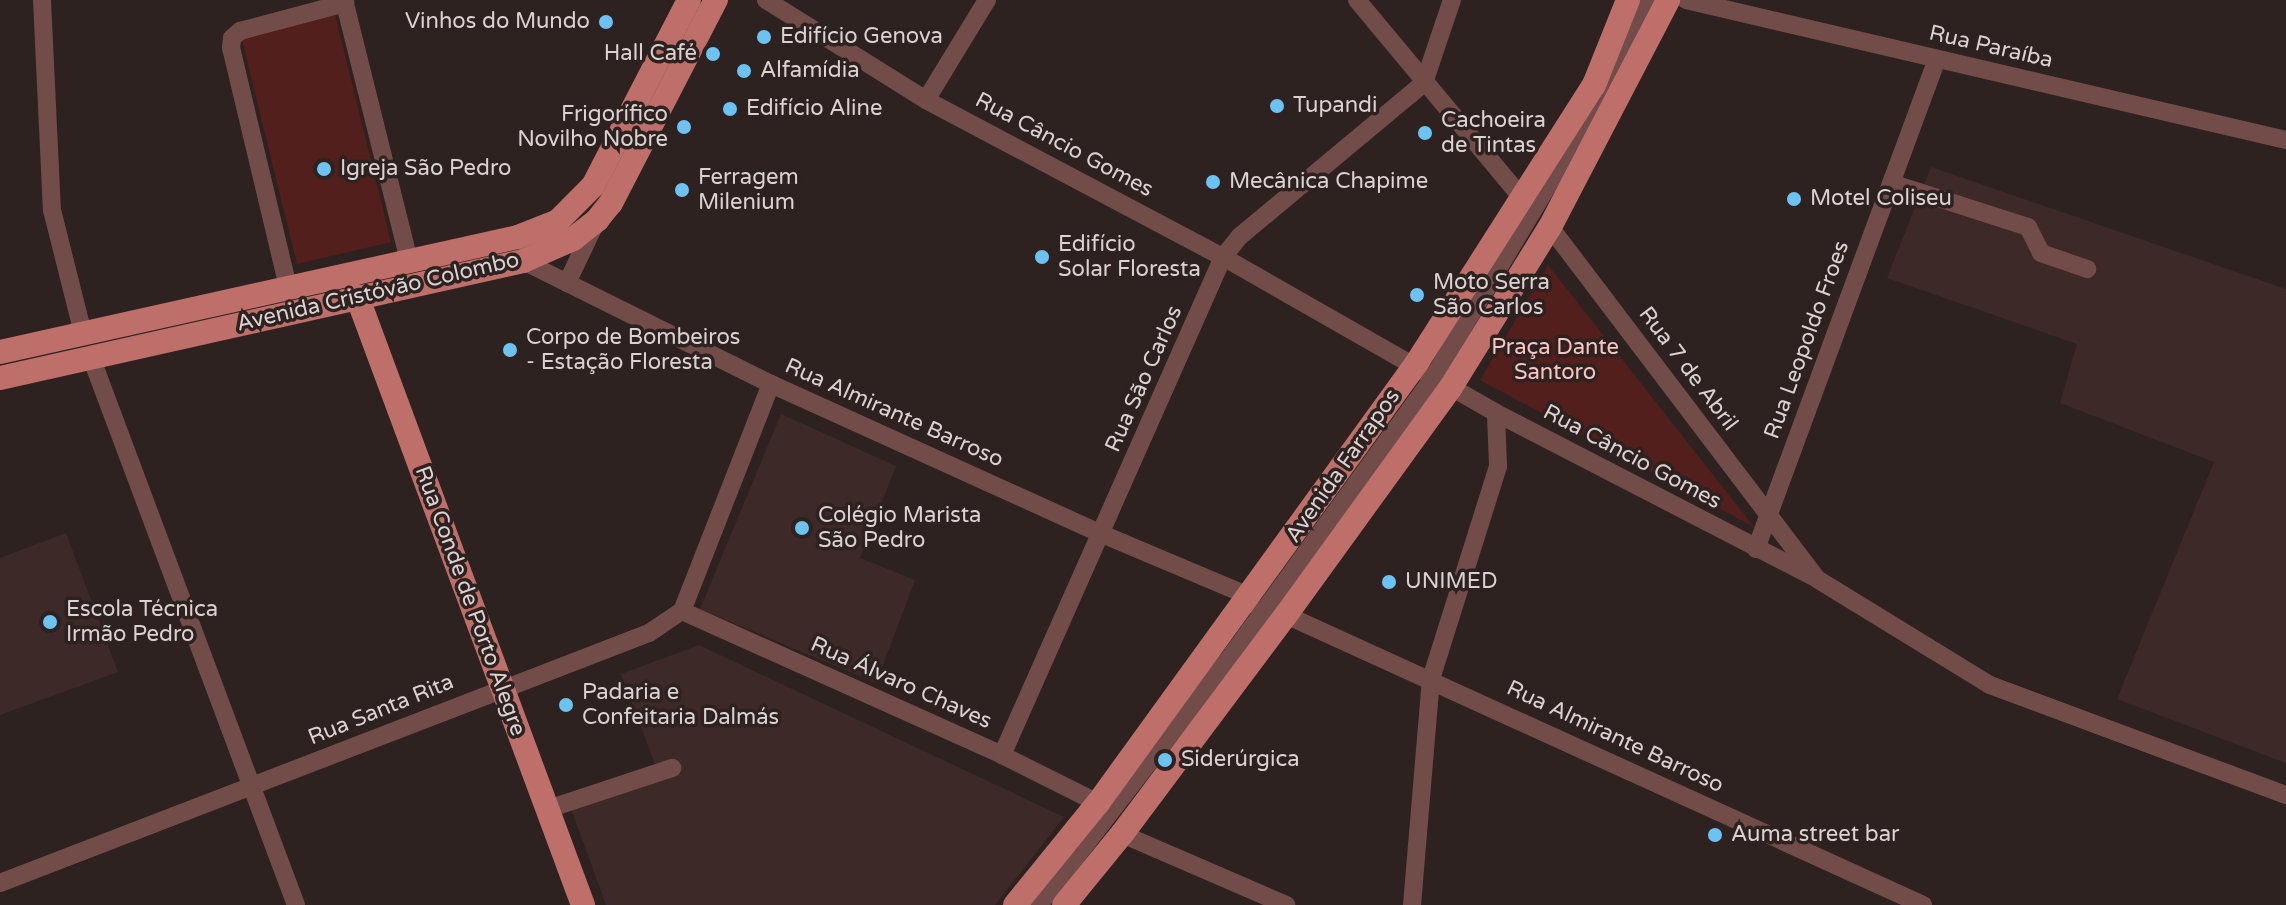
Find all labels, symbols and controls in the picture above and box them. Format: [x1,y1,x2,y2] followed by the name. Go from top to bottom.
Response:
[405,9,590,35] place label: Vinhos do Mundo
[597,13,615,31] marker: Vinhos do Mundo
[1927,20,2055,74] street label: Rua Paraíba
[780,24,943,50] place label: Edifício Genova
[755,28,773,46] marker: Edifício Genova
[604,41,697,67] place label: Hall Café
[704,45,722,63] marker: Hall Café
[760,58,860,84] place label: Alfamídia
[735,62,753,80] marker: Alfamídia
[971,87,1157,203] street label: Rua Câncio Gomes
[1293,93,1377,119] place label: Tupandi
[746,96,882,122] place label: Edifício Aline
[1268,97,1286,115] marker: Tupandi
[721,100,739,118] marker: Edifício Aline
[517,101,668,152] place label: Frigorífico Novilho Nobre
[1441,107,1546,158] place label: Cachoeira de Tintas
[675,118,693,136] marker: Frigorífico Novilho Nobre
[1416,124,1434,142] marker: Cachoeira de Tintas
[340,156,511,182] place label: Igreja São Pedro
[315,160,333,178] marker: Igreja São Pedro
[698,164,799,216] place label: Ferragem Milenium
[1229,169,1428,195] place label: Mecânica Chapime
[1204,173,1222,191] marker: Mecânica Chapime
[673,181,691,199] marker: Ferragem Milenium
[1810,186,1952,212] place label: Motel Coliseu
[1785,190,1803,208] marker: Motel Coliseu
[1058,231,1201,282] place label: Edifício Solar Floresta
[1759,237,1855,443] street label: Rua Leopoldo Froes
[234,247,522,337] street label: Avenida Cristóvão Colombo
[1033,248,1051,266] marker: Edifício Solar Floresta
[1433,269,1550,320] place label: Moto Serra São Carlos
[1408,286,1426,304] marker: Moto Serra São Carlos
[1100,302,1188,456] street label: Rua São Carlos
[1633,302,1743,436] street label: Rua 7 de Abril
[526,324,740,376] place label: Corpo de Bombeiros - Estação Floresta
[1491,334,1619,386] park label: Praça Dante Santoro
[501,341,519,359] marker: Corpo de Bombeiros - Estação Floresta
[781,353,1007,473] street label: Rua Almirante Barroso
[1280,384,1406,548] street label: Avenida Farrapos
[1539,399,1725,515] street label: Rua Câncio Gomes
[409,462,531,740] street label: Rua Conde de Porto Alegre
[818,502,981,554] place label: Colégio Marista São Pedro
[793,519,811,537] marker: Colégio Marista São Pedro
[1405,569,1497,595] place label: UNIMED
[1380,573,1398,591] marker: UNIMED
[66,596,218,648] place label: Escola Técnica Irmão Pedro
[41,613,59,631] marker: Escola Técnica Irmão Pedro
[806,631,996,735] street label: Rua Álvaro Chaves
[304,669,458,751] street label: Rua Santa Rita
[1502,675,1728,799] street label: Rua Almirante Barroso
[582,679,779,730] place label: Padaria e Confeitaria Dalmás
[557,696,575,714] marker: Padaria e Confeitaria Dalmás
[1181,747,1300,773] place label: Siderúrgica
[1156,751,1174,769] marker: Siderúrgica
[1731,822,1899,848] place label: Auma street bar
[1706,826,1724,844] marker: Auma street bar

